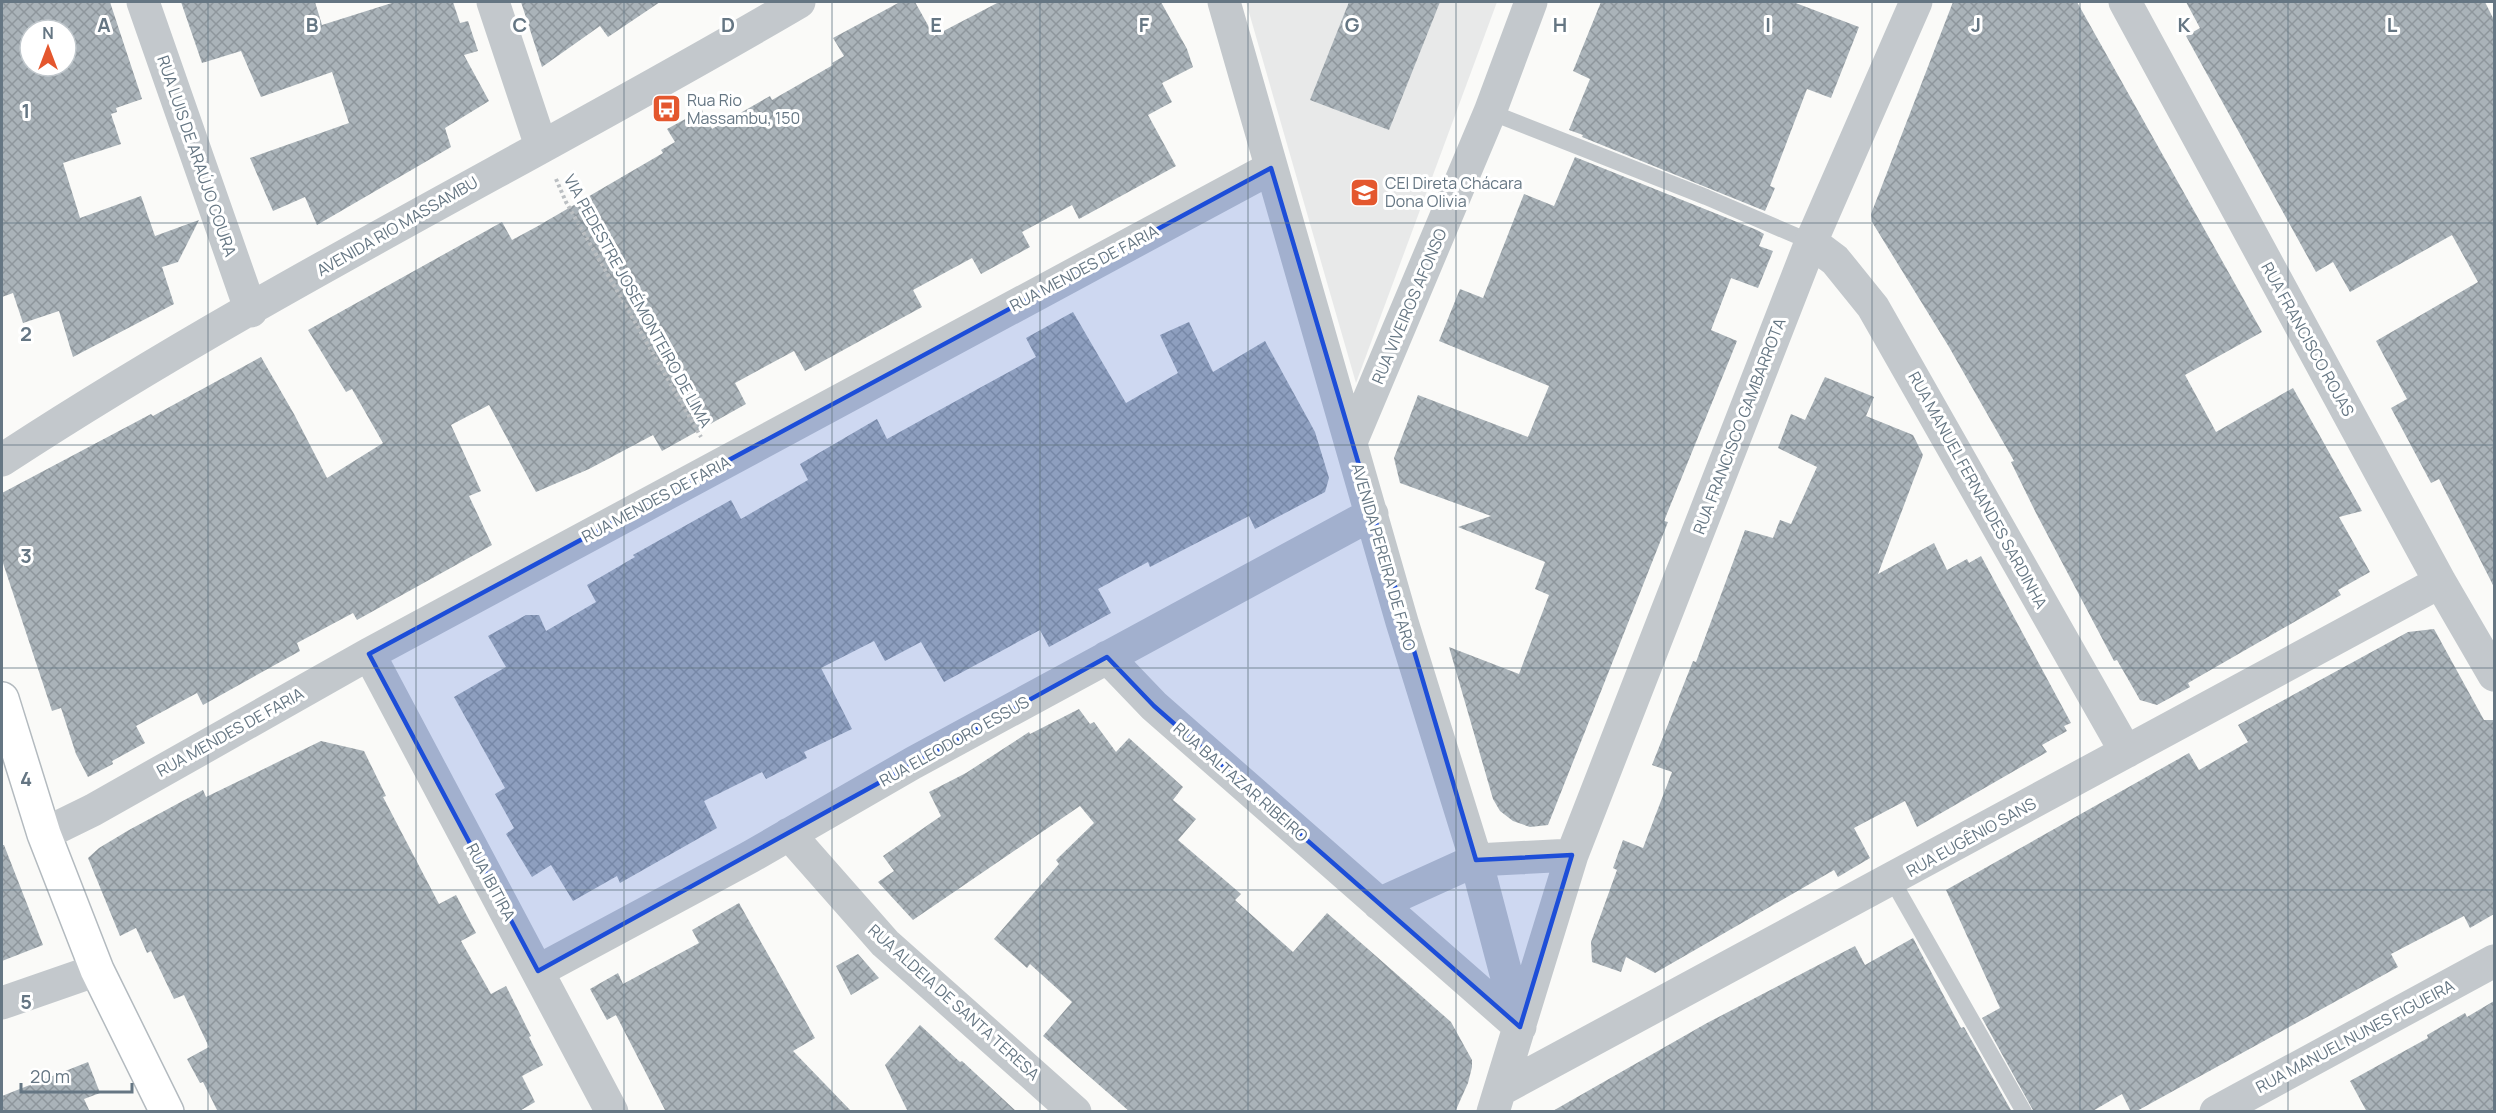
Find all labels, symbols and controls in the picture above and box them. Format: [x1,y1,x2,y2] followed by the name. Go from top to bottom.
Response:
[97,11,111,38] text: A
[306,11,319,38] text: B
[513,11,527,38] text: C
[721,11,735,38] text: D
[930,11,942,38] text: E
[1139,11,1150,38] text: F
[1345,11,1360,38] text: G
[1553,11,1567,38] text: H
[1765,11,1771,38] text: I
[1971,11,1981,38] text: J
[2178,11,2191,38] text: K
[2387,11,2398,38] text: L
[18,18,78,78] north arrow
[42,22,54,44] text: N
[152,52,242,260] street label: RUA LUIS DE ARAÚJO COURA
[687,89,800,129] place label: Rua Rio Massambu, 150
[650,93,682,125] bus stop icon: Rua Rio Massambu, 150
[22,97,30,124] text: 1
[559,170,717,432] street label: VIA PEDESTRE JOSÉMONTEIRO DE LIMA
[312,171,482,281] street label: AVENIDA RIO MASSAMBU
[1385,172,1522,212] place label: CEI Direta Chácara Dona Olivia
[1348,176,1380,208] school or university icon: CEI Direta Chácara Dona Olivia
[1006,219,1162,317] street label: RUA MENDES DE FARIA
[1366,224,1452,387] street label: RUA VIVEIROS AFONSO
[2256,258,2360,420] street label: RUA FRANCISCO ROJAS
[1688,315,1790,537] street label: RUA FRANCISCO GAMBARROTA
[20,320,32,347] text: 2
[1903,367,2053,613] street label: RUA MANUEL FERNANDES SARDINHA
[578,450,734,548] street label: RUA MENDES DE FARIA
[1347,461,1421,654] street label: AVENIDA PEREIRA DE FARO
[20,542,32,569] text: 3
[152,682,308,782] street label: RUA MENDES DE FARIA
[875,691,1033,791] street label: RUA ELEODORO ESSUS
[1169,717,1313,847] street label: RUA BALTAZAR RIBEIRO
[20,765,32,792] text: 4
[1902,792,2040,882] street label: RUA EUGÊNIO SANS
[461,839,521,925] street label: RUA IBITIRA
[864,919,1044,1085] street label: RUA ALDEIA DE SANTA TERESA
[2252,974,2458,1098] street label: RUA MANUEL NUNES FIGUEIRA
[20,988,32,1015] text: 5
[21,1056,132,1094] scale bar
[30,1064,70,1088] text: 20 m

